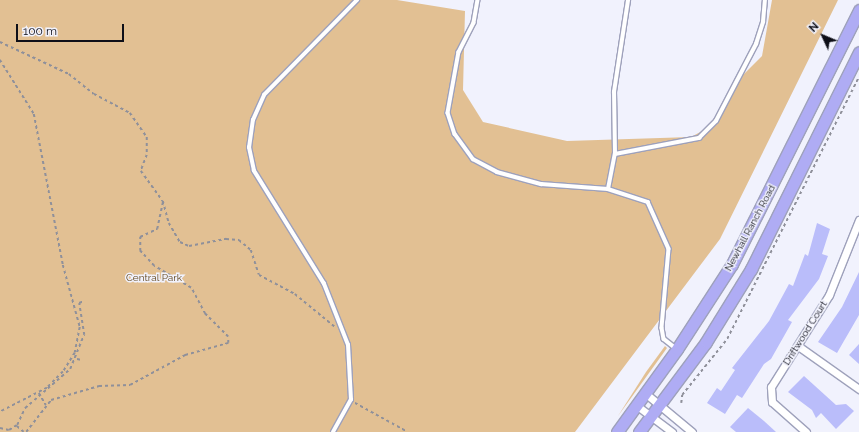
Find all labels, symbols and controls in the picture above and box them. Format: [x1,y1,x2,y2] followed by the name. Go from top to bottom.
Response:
[18,16,126,42] scale bar
[803,16,843,56] north arrow
[806,20,822,35] text: N
[23,24,57,38] text: 100 m
[722,183,778,273] street label: Newhall Ranch Road
[126,272,182,284] park label: Central Park
[780,299,830,367] street label: Driftwood Court

